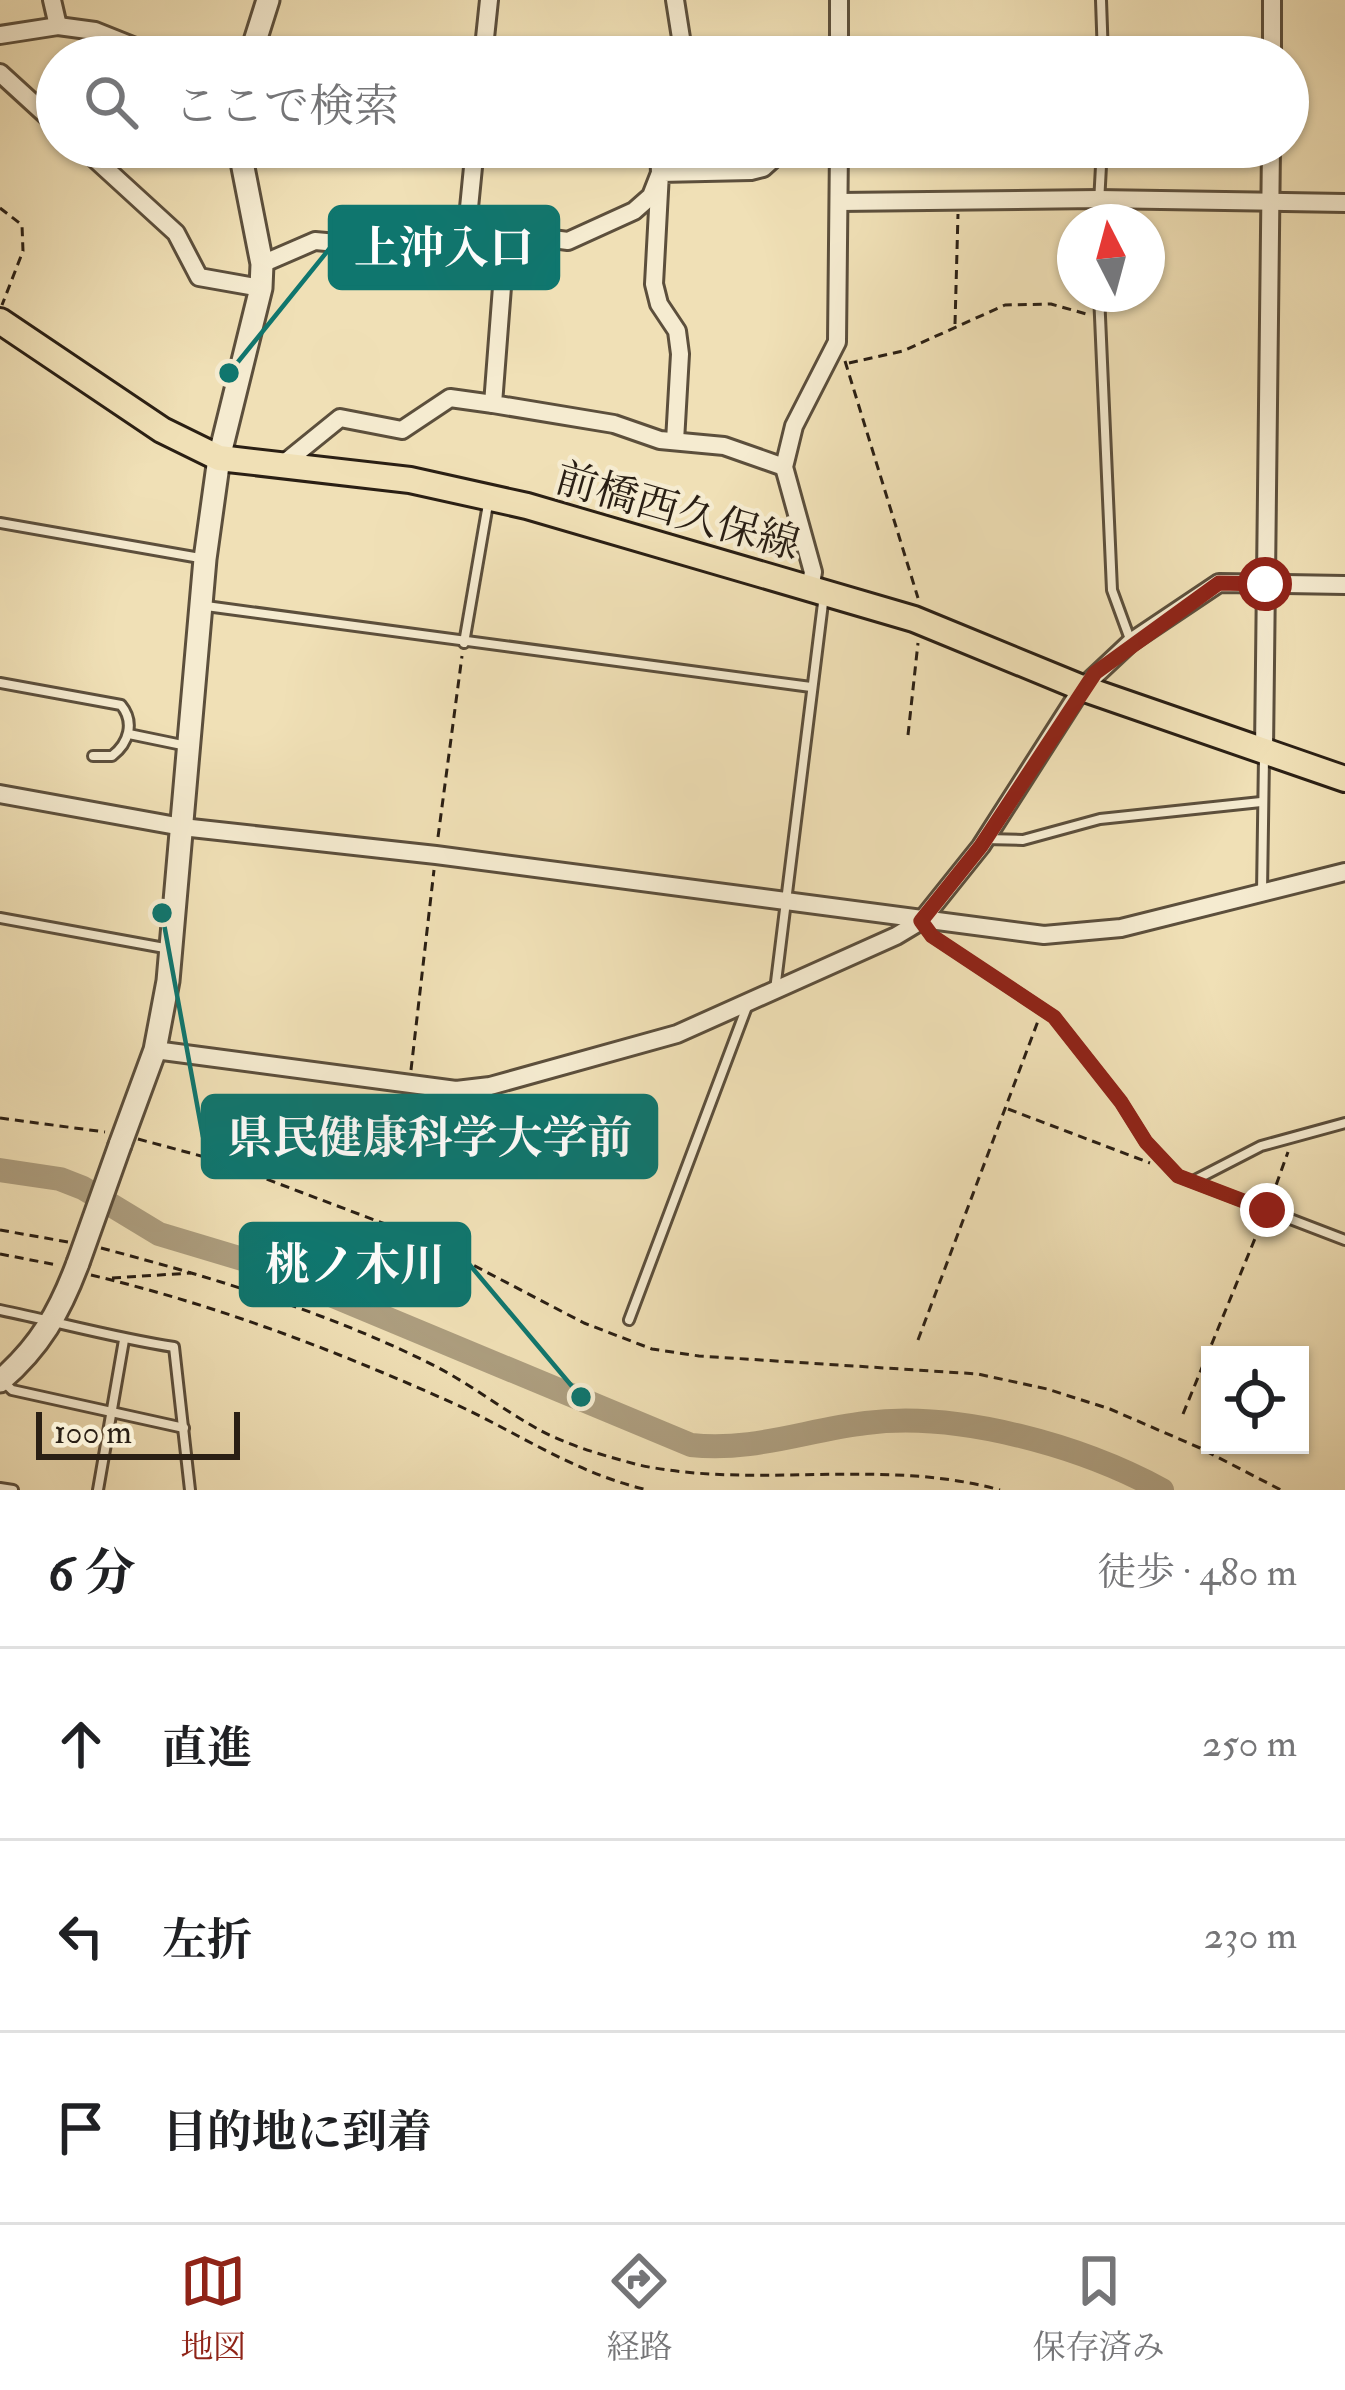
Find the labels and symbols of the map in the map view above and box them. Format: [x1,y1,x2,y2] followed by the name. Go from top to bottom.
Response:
[1057,204,1165,312] north arrow
[330,207,558,288] callout: 上沖入口
[354,221,534,277] text: 上沖入口
[549,452,806,572] street label: 前橋西久保線
[1238,557,1292,611] route start
[203,1096,656,1177] callout: 県民健康科学大学前
[227,1111,633,1167] text: 県民健康科学大学前
[1240,1183,1294,1237] route end
[241,1224,469,1305] callout: 桃ノ木川
[265,1238,445,1294] text: 桃ノ木川
[36,1406,240,1459] scale bar

